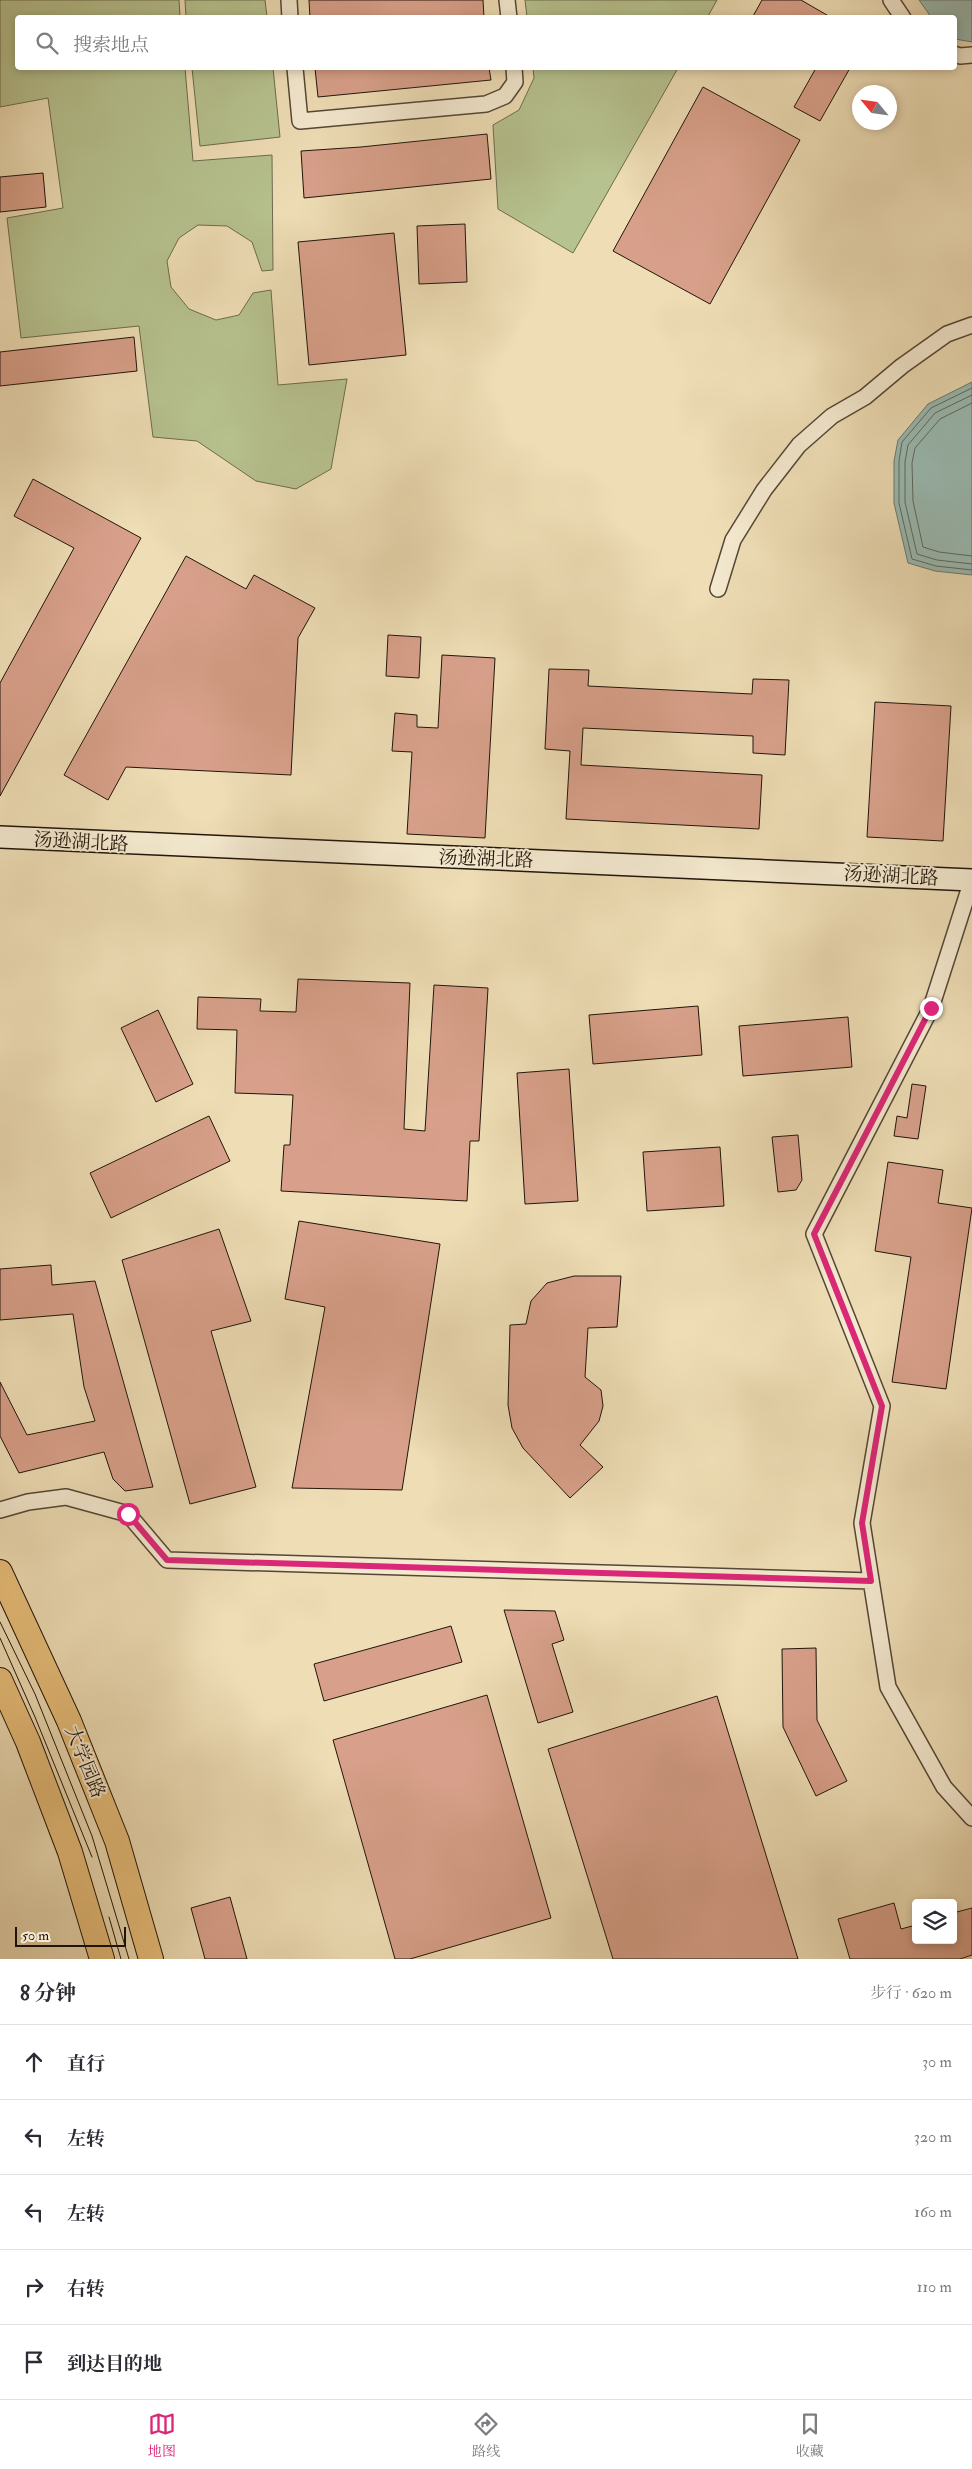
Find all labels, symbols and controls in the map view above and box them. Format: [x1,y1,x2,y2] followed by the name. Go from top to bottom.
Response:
[15,15,957,70] search box
[33,29,61,57] icon: search
[73,33,149,57] text: 搜索地点
[852,85,897,130] north arrow
[33,828,129,856] street label: 汤逊湖北路
[438,845,534,873] street label: 汤逊湖北路
[843,862,939,890] street label: 汤逊湖北路
[920,997,943,1020] route end
[117,1503,140,1526] route start
[60,1722,110,1802] street label: 大学园路
[912,1899,957,1944] map controls
[912,1899,957,1944] button: layers
[15,1924,126,1947] scale bar
[22,1927,49,1944] text: 50 m
[20,1980,76,2007] text: 8 分钟
[870,1983,952,2003] text: 步行 · 620 m
[20,2048,48,2076] icon: ahead
[67,2052,105,2076] text: 直行
[922,2052,952,2072] text: 30 m
[20,2123,48,2151] icon: left
[67,2127,105,2151] text: 左转
[914,2127,952,2147] text: 320 m
[20,2198,48,2226] icon: left
[67,2202,105,2226] text: 左转
[914,2202,952,2222] text: 160 m
[20,2273,48,2301] icon: right
[67,2277,105,2301] text: 右转
[917,2277,952,2297] text: 110 m
[20,2348,48,2376] icon: arrive
[67,2352,162,2376] text: 到达目的地
[148,2410,176,2460] tab: 地图
[472,2410,500,2460] tab: 路线
[796,2410,824,2460] tab: 收藏

